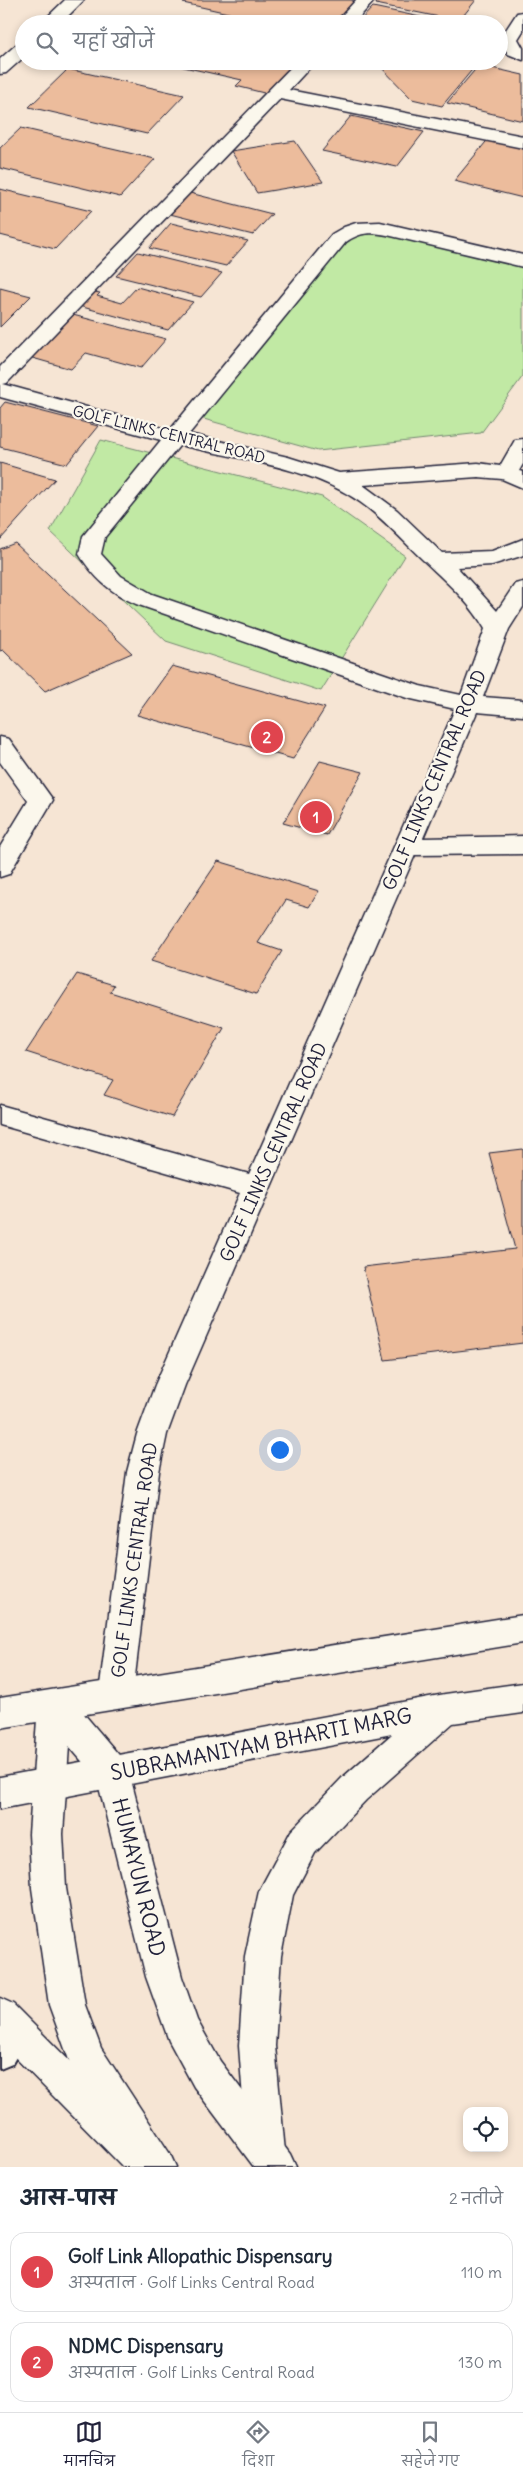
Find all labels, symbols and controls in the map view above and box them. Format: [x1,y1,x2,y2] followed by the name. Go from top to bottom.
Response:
[15,15,508,70] search box
[33,29,61,57] icon: search
[73,29,154,53] text: यहाँ खोजें
[71,401,267,467] street label: GOLF LINKS CENTRAL ROAD
[377,666,491,894] street label: GOLF LINKS CENTRAL ROAD
[251,718,283,756] pin: 2
[300,798,332,836] pin: 1
[214,1039,332,1265] street label: GOLF LINKS CENTRAL ROAD
[267,1437,293,1463] your location
[106,1441,162,1679] street label: GOLF LINKS CENTRAL ROAD
[108,1702,414,1786] street label: SUBRAMANIYAM BHARTI MARG
[106,1795,172,1959] street label: HUMAYUN ROAD
[463,2107,508,2152] map controls
[463,2107,508,2152] button: locate
[20,2184,117,2211] text: आस-पास
[449,2188,503,2208] text: 2 नतीजे
[68,2244,333,2268] text: Golf Link Allopathic Dispensary
[34,2262,40,2282] text: 1
[461,2262,502,2282] text: 110 m
[68,2272,315,2292] text: अस्पताल · Golf Links Central Road
[68,2334,224,2358] text: NDMC Dispensary
[33,2352,41,2372] text: 2
[458,2352,502,2372] text: 130 m
[68,2362,315,2382] text: अस्पताल · Golf Links Central Road
[64,2418,115,2477] tab: मानचित्र
[242,2418,274,2477] tab: दिशा
[401,2418,459,2477] tab: सहेजे गए

